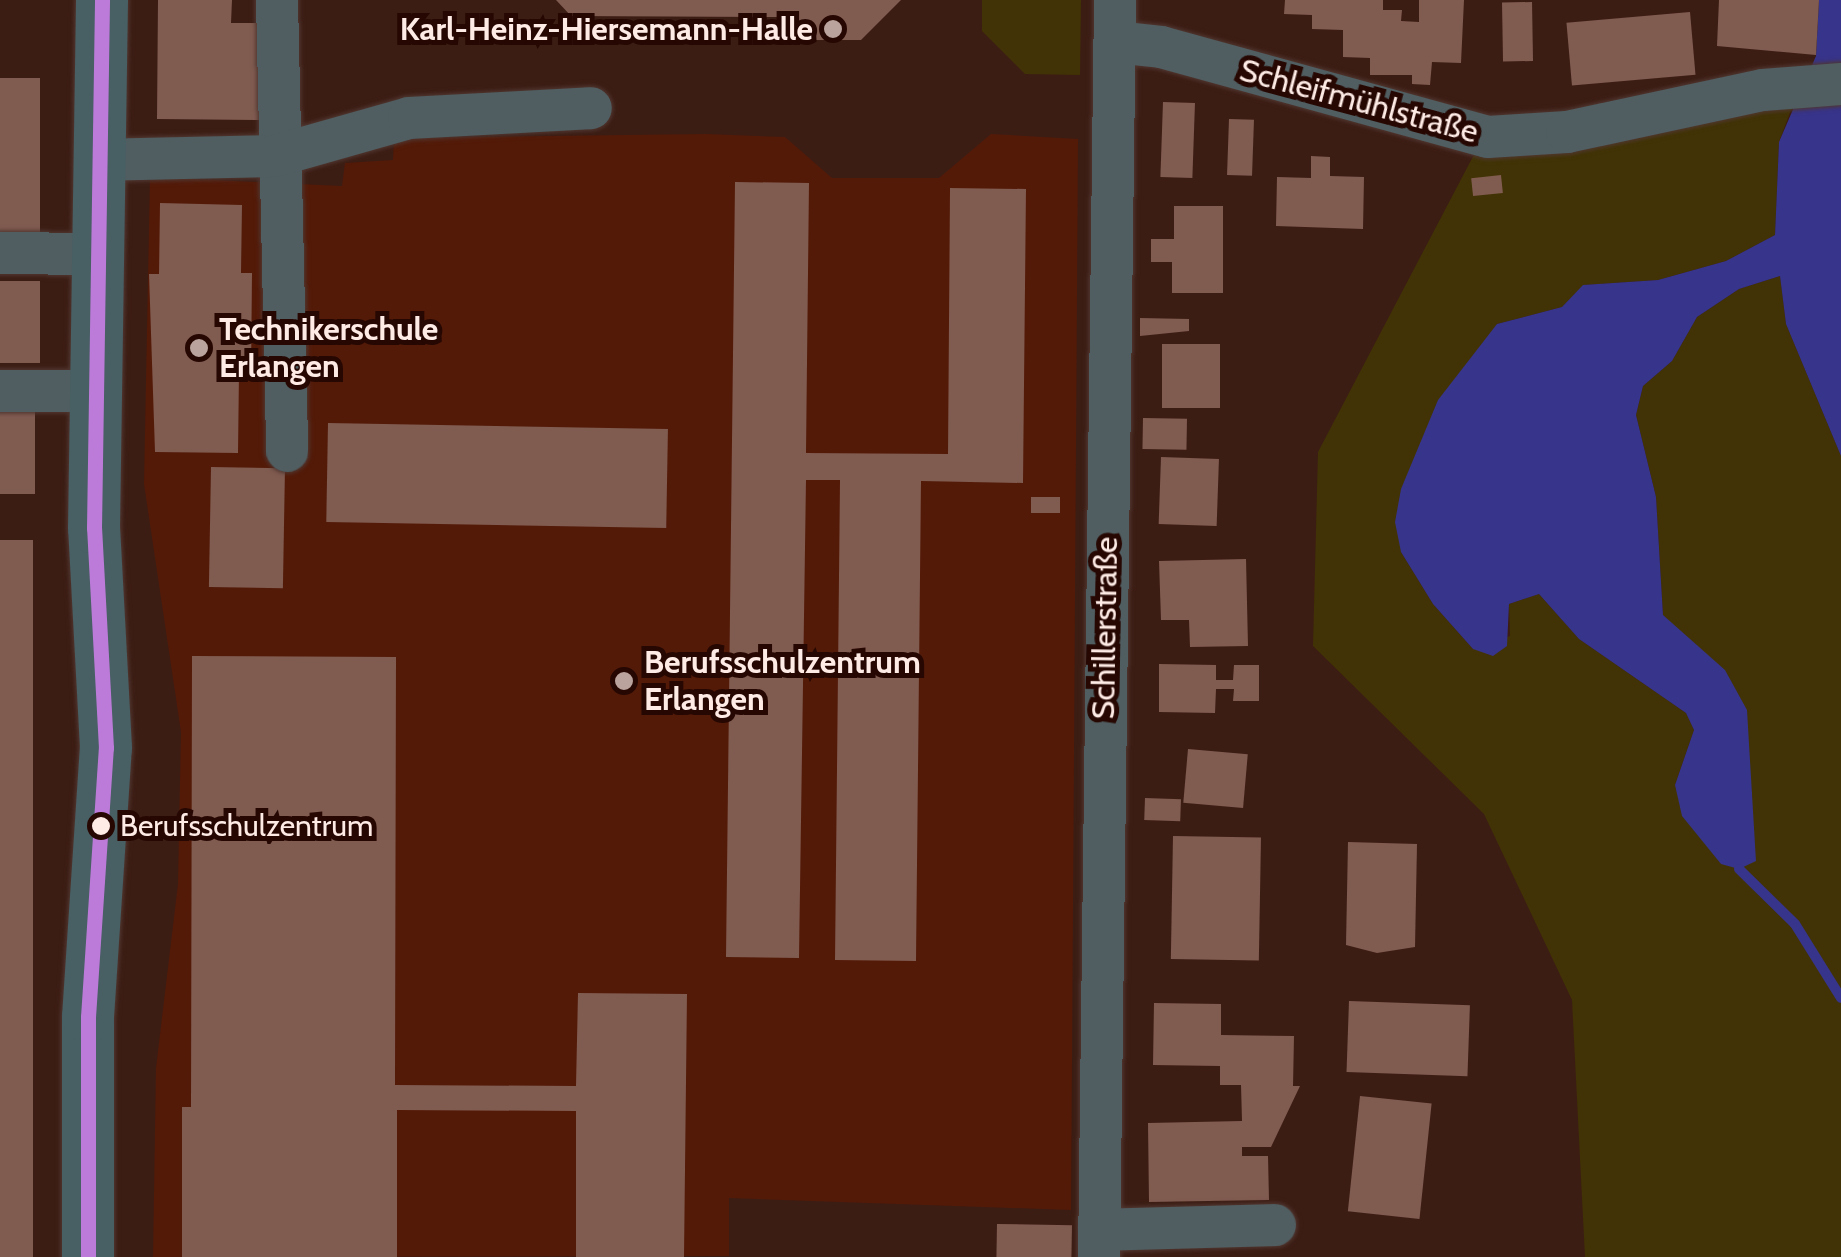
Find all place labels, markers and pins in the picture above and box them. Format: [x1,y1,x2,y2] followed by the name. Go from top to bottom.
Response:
[400,10,813,48] place label: Karl-Heinz-Hiersemann-Halle
[822,18,844,40] marker: Karl-Heinz-Hiersemann-Halle
[219,311,438,386] place label: Technikerschule Erlangen
[188,337,210,359] marker: Technikerschule Erlangen
[644,644,921,719] place label: Berufsschulzentrum Erlangen
[613,670,635,692] marker: Berufsschulzentrum Erlangen
[120,808,373,844] place label: Berufsschulzentrum
[91,816,111,836] marker: Berufsschulzentrum

